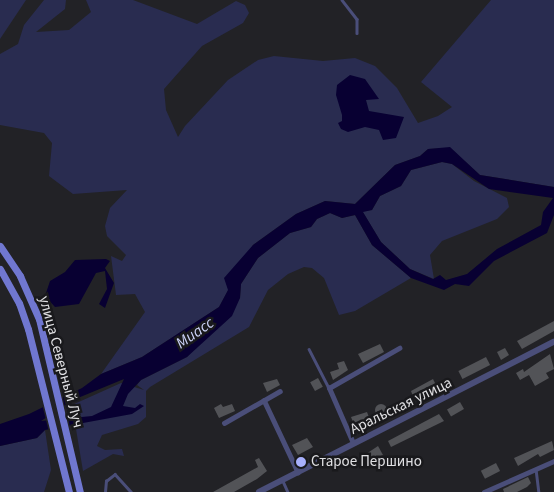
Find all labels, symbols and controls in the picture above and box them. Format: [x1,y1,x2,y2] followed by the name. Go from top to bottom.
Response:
[35,294,87,430] street label: улица Северный Луч
[172,313,218,353] water label: Миасс
[347,374,455,438] street label: Аральская улица
[311,453,422,471] place label: Старое Першино
[295,456,307,468] marker: Старое Першино

